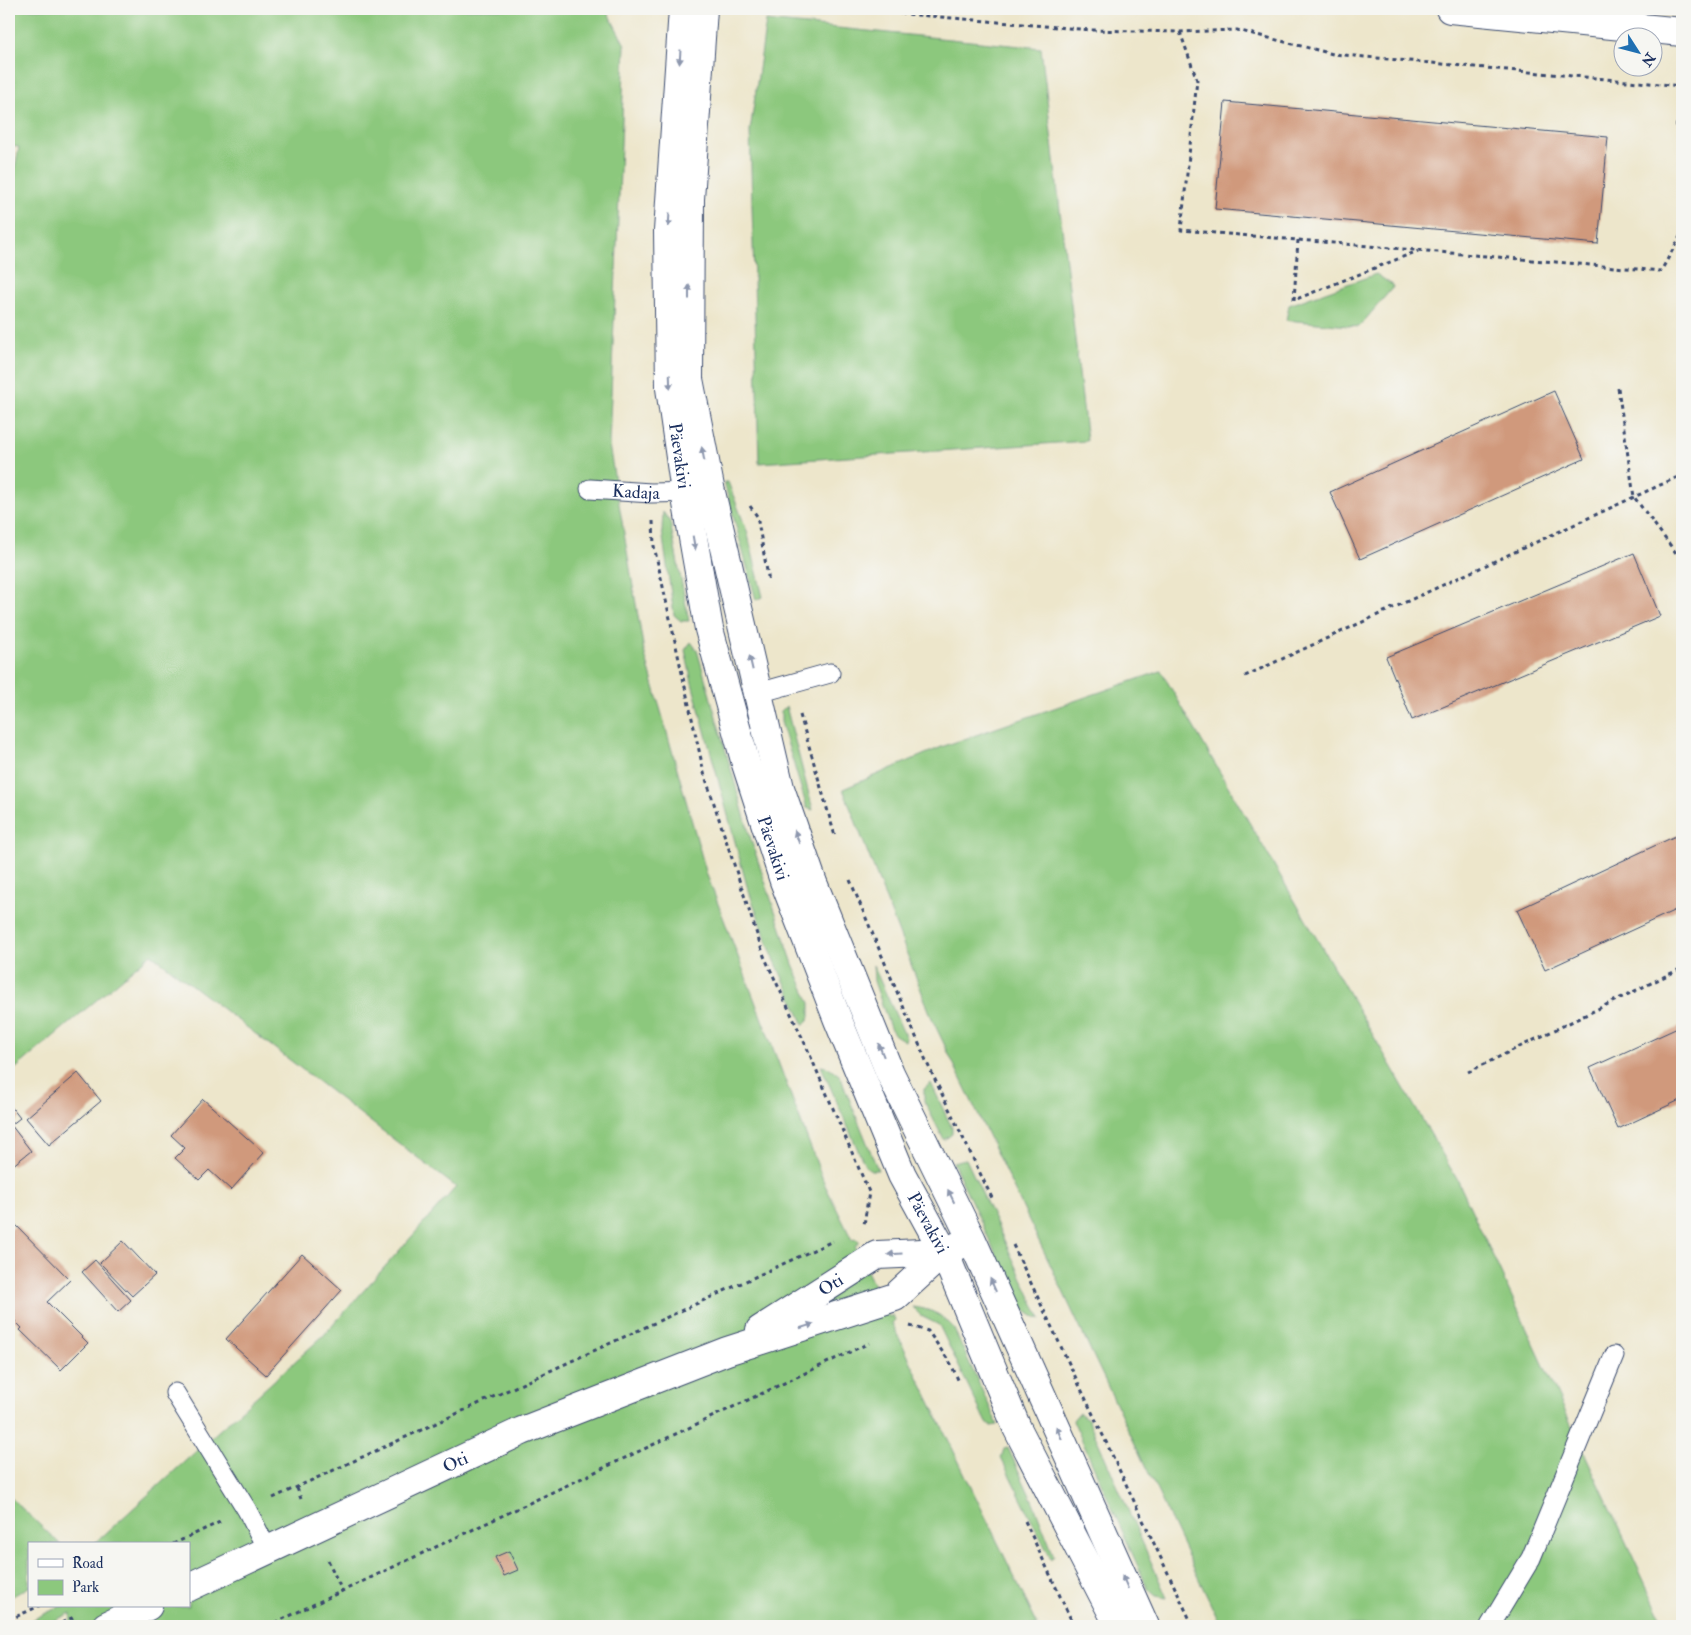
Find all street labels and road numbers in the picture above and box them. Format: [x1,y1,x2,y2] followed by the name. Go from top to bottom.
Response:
[664,421,696,491] street label: Päevakivi
[611,479,661,505] street label: Kadaja
[752,813,795,883] street label: Päevakivi
[902,1188,954,1258] street label: Päevakivi
[814,1268,848,1301] street label: Oti
[439,1446,472,1478] street label: Oti

